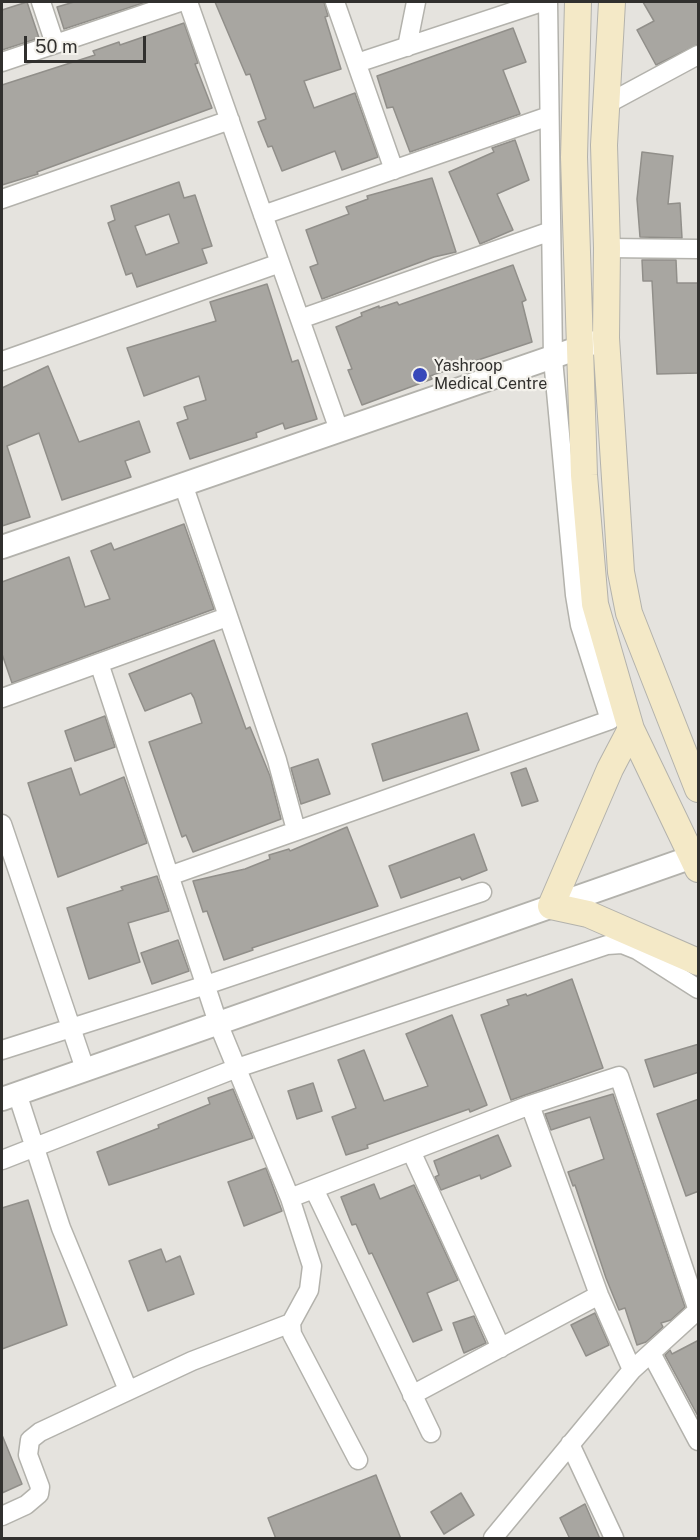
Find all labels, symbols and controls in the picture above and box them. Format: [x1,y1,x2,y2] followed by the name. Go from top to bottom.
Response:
[27,24,148,62] scale bar
[35,36,78,57] text: 50 m
[434,356,547,394] place label: Yashroop Medical Centre
[411,366,429,384] marker: Yashroop Medical Centre

